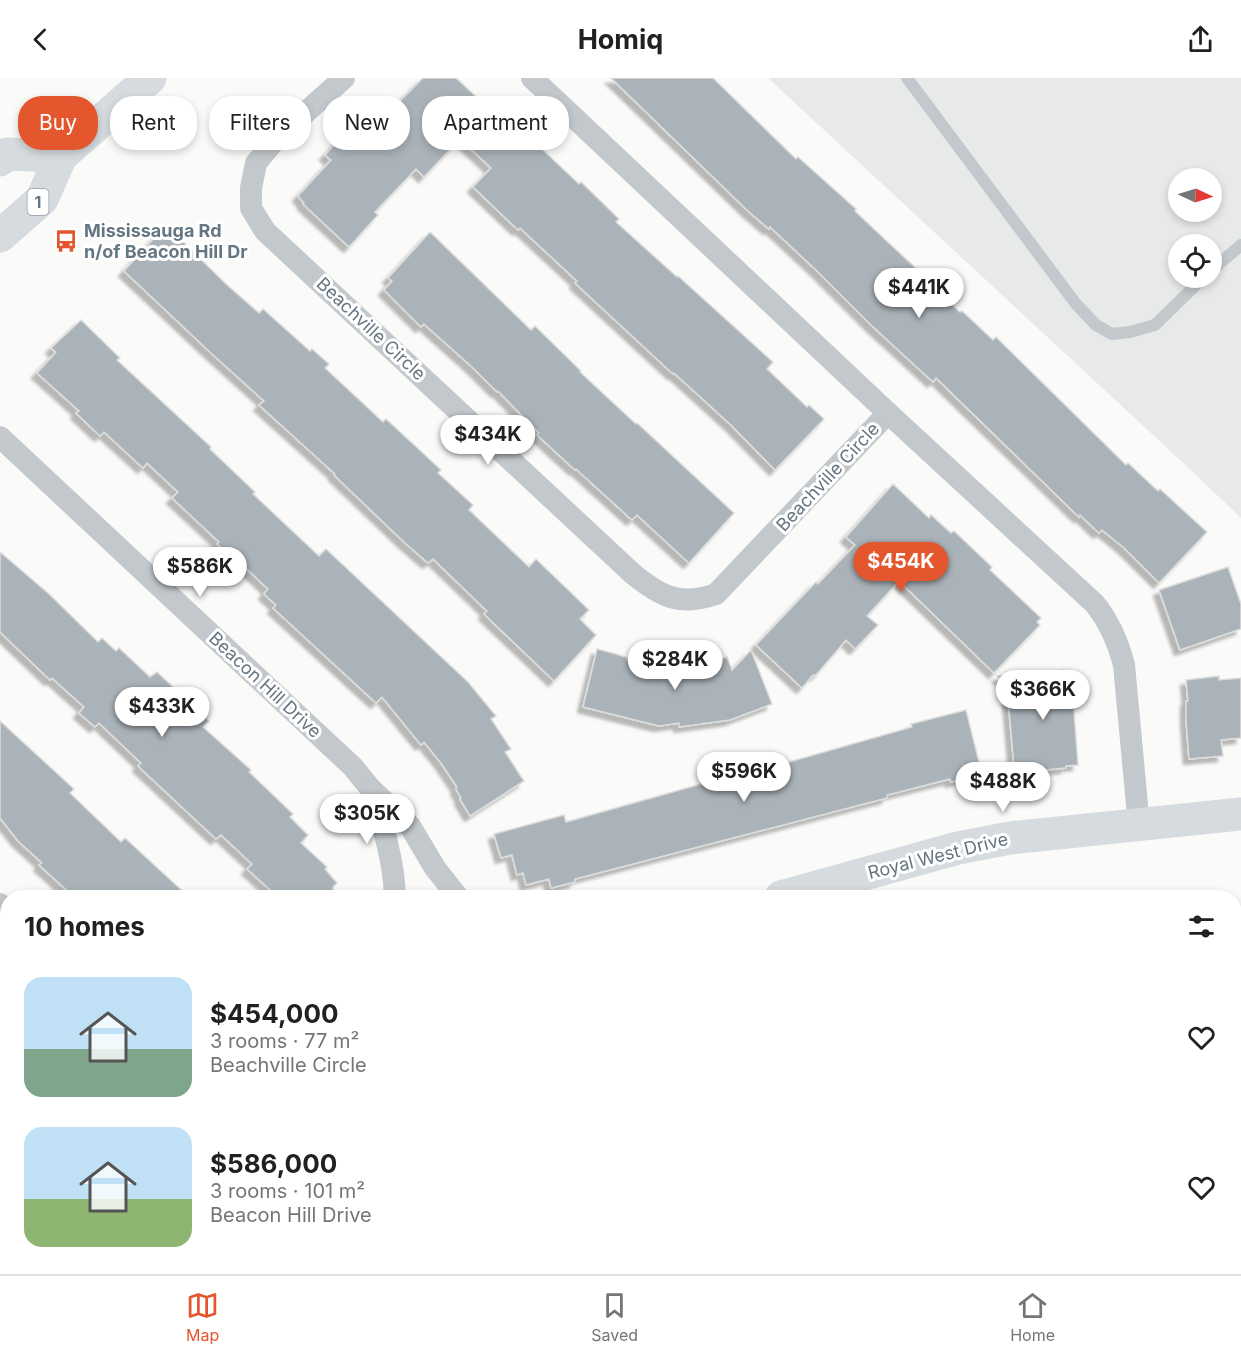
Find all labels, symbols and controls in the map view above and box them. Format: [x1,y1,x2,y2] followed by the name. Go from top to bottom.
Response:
[24,23,57,56] icon: back
[578,23,663,56] text: Homiq
[1184,23,1217,56] icon: share
[18,96,98,150] chip: Buy
[110,96,197,150] chip: Rent
[209,96,311,150] chip: Filters
[323,96,410,150] chip: New
[422,96,569,150] chip: Apartment
[1168,168,1222,222] north arrow
[1168,168,1222,288] map controls
[28,189,48,215] road number: 1
[84,220,248,262] place label: Mississauga Rd n/of Beacon Hill Dr
[53,228,79,254] bus stop icon: Mississauga Rd n/of Beacon Hill Dr
[1168,234,1222,288] button: locate
[877,268,961,319] pin: $441K
[313,273,430,384] street label: Beachville Circle
[888,275,950,299] text: $441K
[446,415,530,466] pin: $434K
[772,418,883,535] street label: Beachville Circle
[454,422,522,446] text: $434K
[859,542,943,593] pin: $454K
[158,547,242,598] pin: $586K
[867,549,935,573] text: $454K
[167,554,233,578] text: $586K
[205,627,326,742] street label: Beacon Hill Drive
[633,640,717,691] pin: $284K
[642,647,708,671] text: $284K
[1001,670,1085,721] pin: $366K
[1010,677,1076,701] text: $366K
[120,687,204,738] pin: $433K
[129,694,195,718] text: $433K
[702,752,786,803] pin: $596K
[711,759,777,783] text: $596K
[961,762,1045,813] pin: $488K
[969,769,1037,793] text: $488K
[325,794,409,845] pin: $305K
[334,801,400,825] text: $305K
[866,828,1010,883] street label: Royal West Drive
[1185,910,1218,943] icon: filters
[24,911,145,942] text: 10 homes
[210,998,338,1029] text: $454,000
[72,1001,144,1073] icon: home
[1185,1021,1218,1054] icon: heart
[210,1029,359,1053] text: 3 rooms · 77 m²
[210,1053,367,1077] text: Beachville Circle
[210,1148,337,1179] text: $586,000
[72,1151,144,1223] icon: home
[1185,1171,1218,1204] icon: heart
[210,1179,365,1203] text: 3 rooms · 101 m²
[210,1203,372,1227] text: Beacon Hill Drive
[186,1289,219,1345] tab: Map
[591,1289,638,1345] tab: Saved
[1010,1289,1055,1345] tab: Home

